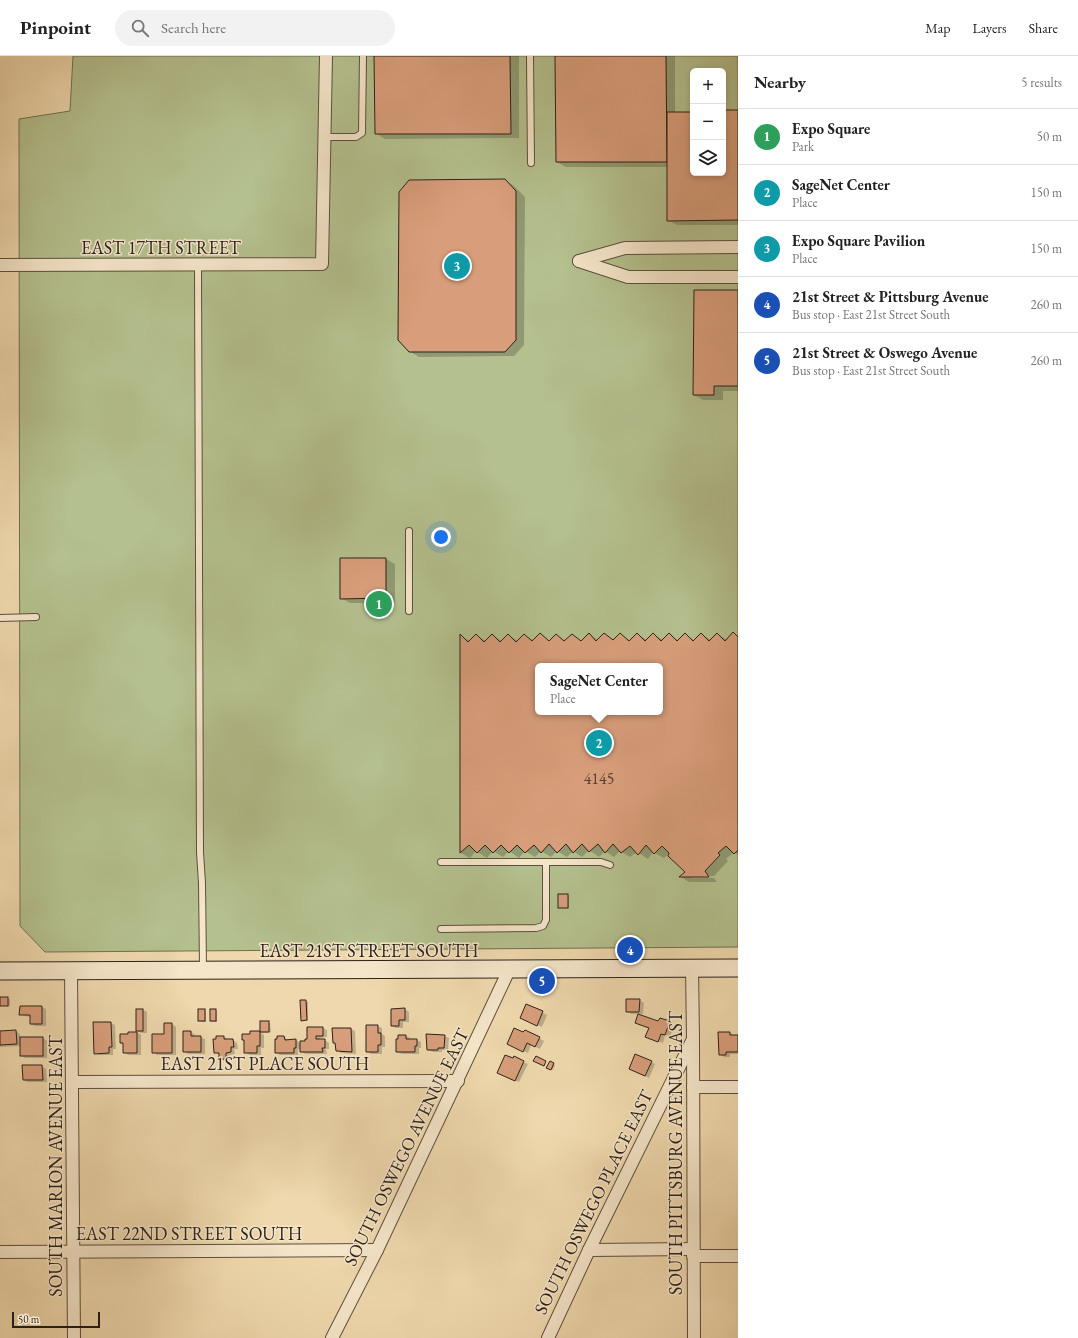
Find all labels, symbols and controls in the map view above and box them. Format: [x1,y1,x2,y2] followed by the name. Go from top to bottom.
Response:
[115,10,395,46] search box
[20,15,91,40] text: Pinpoint
[129,17,151,39] icon: search
[161,18,226,37] text: Search here
[925,19,950,37] text: Map
[972,19,1007,37] text: Layers
[1029,19,1058,37] text: Share
[690,68,726,176] map controls
[690,68,726,104] button: +
[754,71,806,93] text: Nearby
[1021,74,1062,91] text: 5 results
[690,104,726,140] button: −
[792,119,870,138] text: Expo Square
[764,128,770,145] text: 1
[1037,128,1062,145] text: 50 m
[792,138,814,155] text: Park
[690,140,726,176] button: layers
[792,175,890,194] text: SageNet Center
[764,184,770,201] text: 2
[1031,184,1062,201] text: 150 m
[792,194,818,211] text: Place
[792,231,925,250] text: Expo Square Pavilion
[81,236,242,259] street label: EAST 17TH STREET
[764,240,770,257] text: 3
[1031,240,1062,257] text: 150 m
[792,250,818,267] text: Place
[444,251,470,281] pin: 3
[792,287,988,306] text: 21st Street & Pittsburg Avenue
[764,296,770,313] text: 4
[1031,296,1062,313] text: 260 m
[792,306,950,323] text: Bus stop · East 21st Street South
[792,343,977,362] text: 21st Street & Oswego Avenue
[764,352,770,369] text: 5
[1031,352,1062,369] text: 260 m
[792,362,950,379] text: Bus stop · East 21st Street South
[431,527,451,547] your location
[366,589,392,619] pin: 1
[535,663,663,715] popup
[550,671,648,690] text: SageNet Center
[550,690,576,707] text: Place
[586,728,612,758] pin: 2
[584,768,614,789] house number: 4145
[617,935,643,965] pin: 4
[259,939,479,962] street label: EAST 21ST STREET SOUTH
[529,966,555,996] pin: 5
[664,1010,687,1295] street label: SOUTH PITTSBURG AVENUE EAST
[338,1024,474,1269] street label: SOUTH OSWEGO AVENUE EAST
[44,1034,67,1297] street label: SOUTH MARION AVENUE EAST
[161,1052,369,1075] street label: EAST 21ST PLACE SOUTH
[529,1085,658,1318] street label: SOUTH OSWEGO PLACE EAST
[76,1222,302,1245] street label: EAST 22ND STREET SOUTH
[12,1310,100,1329] scale bar
[18,1312,39,1326] text: 50 m

